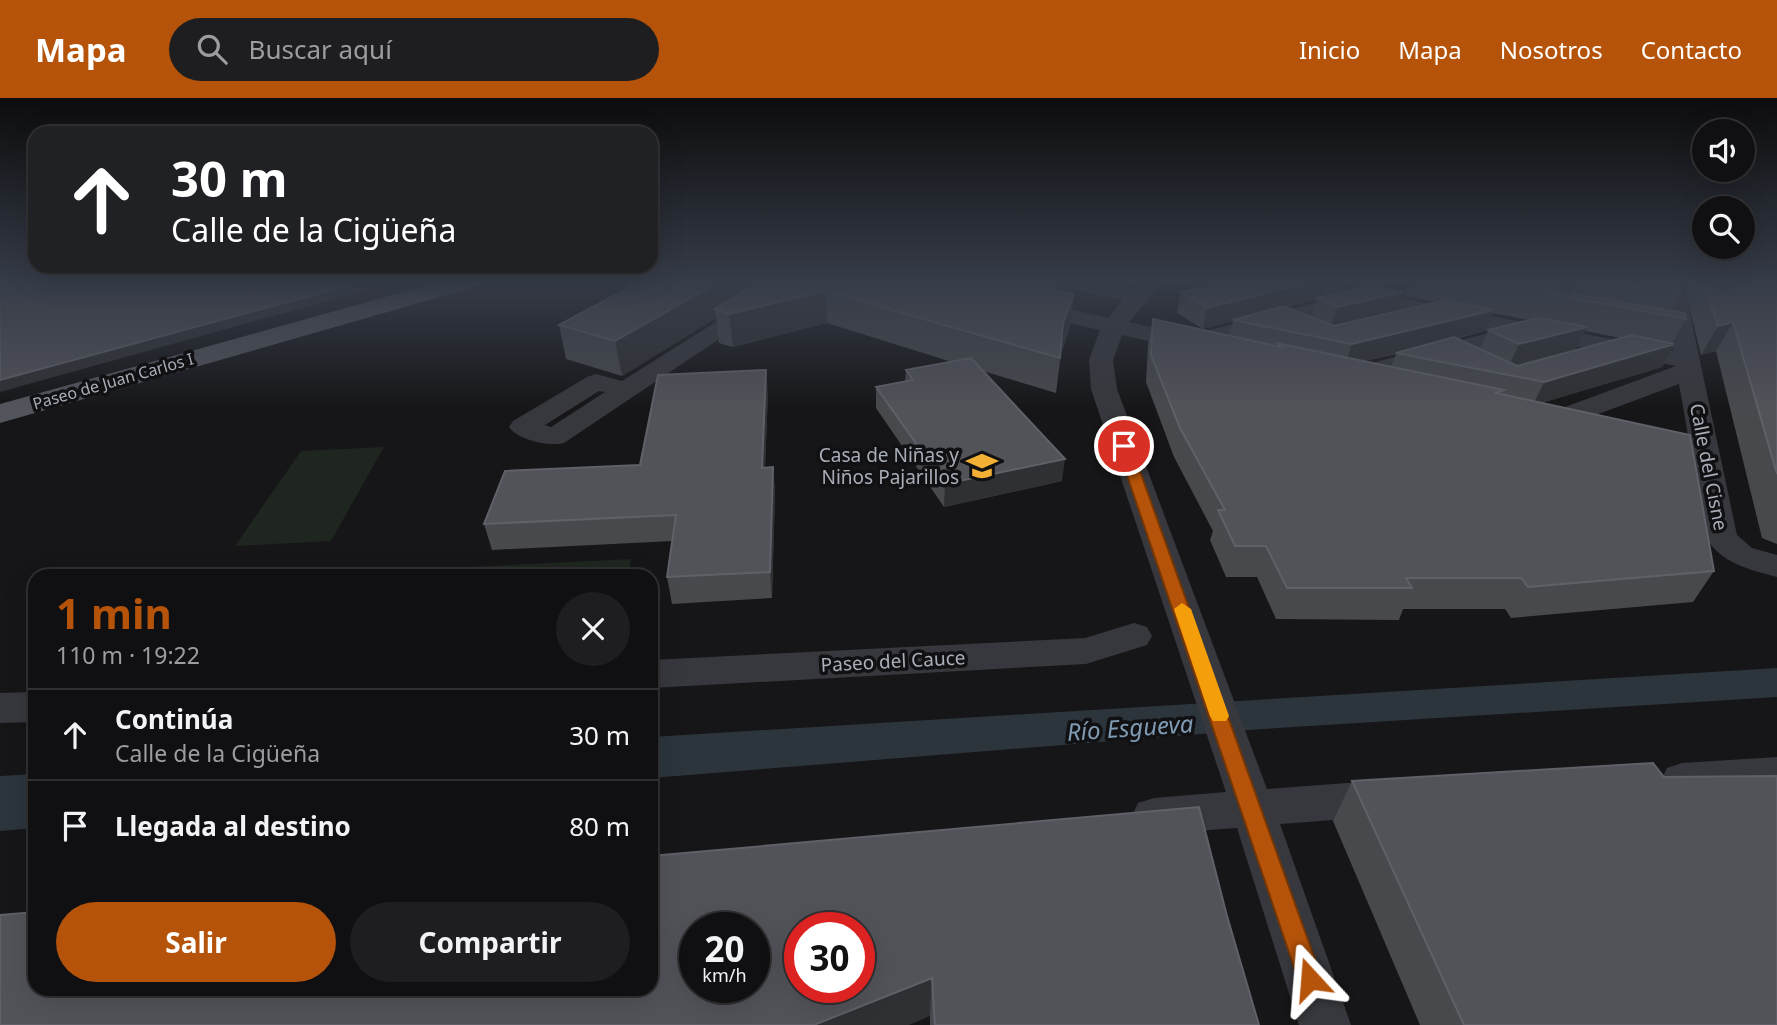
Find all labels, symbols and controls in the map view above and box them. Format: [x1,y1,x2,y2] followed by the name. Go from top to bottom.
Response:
[169,18,659,81] search box
[35,27,127,72] text: Mapa
[193,30,231,68] icon: search
[249,31,392,67] text: Buscar aquí
[1299,33,1360,66] text: Inicio
[1398,33,1462,66] text: Mapa
[1500,33,1603,66] text: Nosotros
[1641,33,1742,66] text: Contacto
[1692,119,1755,259] map controls
[1692,119,1755,182] button: sound
[171,145,288,211] text: 30 m
[56,154,147,245] icon: ahead
[1692,196,1755,259] button: search
[171,208,456,251] text: Calle de la Cigüeña
[30,348,196,414] street label: Paseo de Juan Carlos I
[1684,401,1734,533] street label: Calle del Cisne
[1094,416,1154,476] pin
[1105,427,1143,465] icon: arrive
[819,442,959,490] place label: Casa de Niñas y Niños Pajarillos
[965,449,999,483] school or university icon: Casa de Niñas y Niños Pajarillos
[56,584,172,641] text: 1 min
[556,592,630,666] button: close
[56,639,200,671] text: 110 m · 19:22
[820,644,966,678] street label: Paseo del Cauce
[115,701,233,737] text: Continúa
[1066,706,1195,748] water label: Río Esgueva
[56,716,94,754] icon: ahead
[569,717,630,753] text: 30 m
[115,737,320,769] text: Calle de la Cigüeña
[56,807,94,845] icon: arrive
[115,808,351,844] text: Llegada al destino
[569,808,630,844] text: 80 m
[56,902,336,982] button: Salir
[350,902,630,982] button: Compartir
[784,912,875,1003] speed limit sign: 30
[704,925,745,972] text: 20
[1273,942,1347,1016] position arrow
[702,963,747,987] text: km/h

